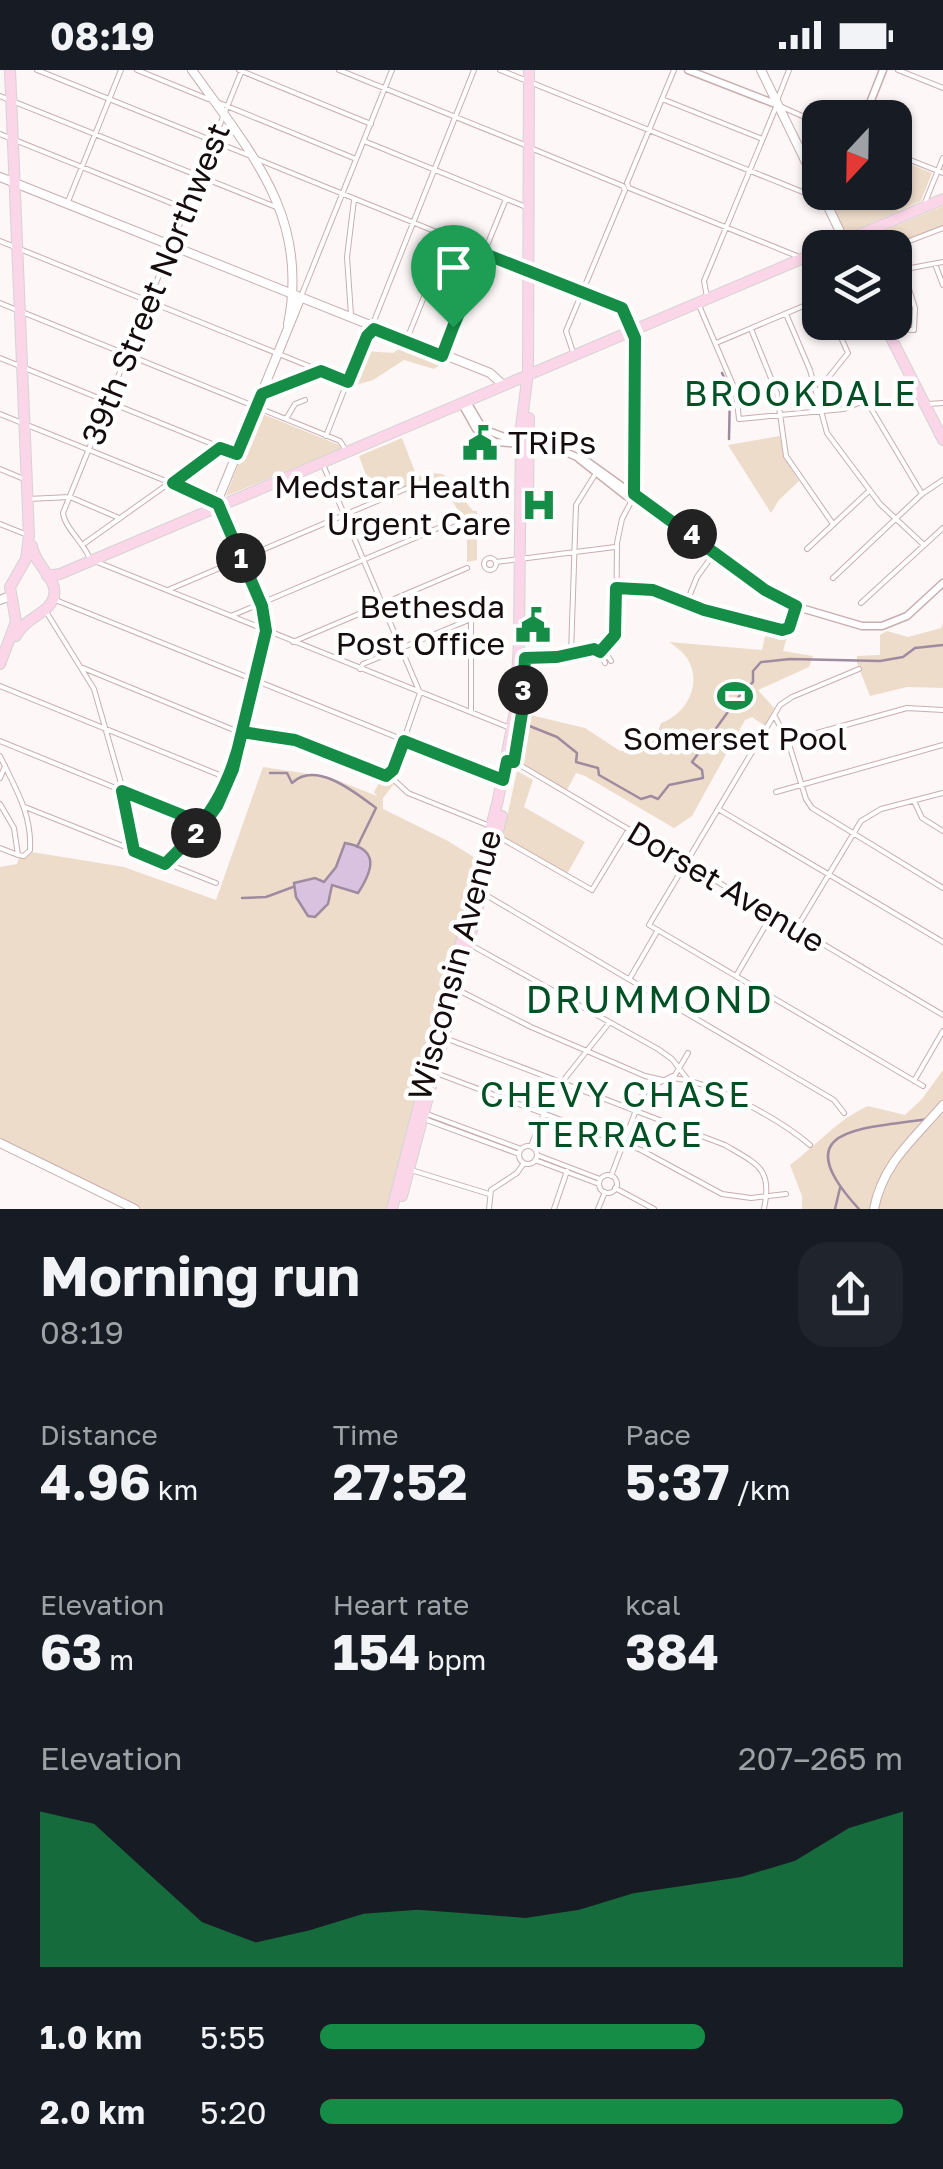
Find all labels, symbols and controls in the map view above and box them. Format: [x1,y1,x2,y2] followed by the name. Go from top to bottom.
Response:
[50,13,155,58] text: 08:19
[802,100,912,210] north arrow
[802,100,912,340] map controls
[73,117,237,450] street label: 39th Street Northwest
[411,225,496,328] pin
[802,230,912,340] button: layers
[426,240,481,295] icon: arrive
[684,372,918,414] district label: BROOKDALE
[508,423,596,461] place label: TRiPs
[461,424,499,462] public building icon: TRiPs
[274,467,511,542] place label: Medstar Health Urgent Care
[520,486,558,524] hospital icon: Medstar Health Urgent Care
[667,509,717,559] pin: 4
[683,517,701,550] text: 4
[216,533,266,583] pin: 1
[234,541,248,574] text: 1
[335,587,505,662] place label: Bethesda Post Office
[514,606,552,644] public building icon: Bethesda Post Office
[498,665,548,715] pin: 3
[514,673,532,706] text: 3
[716,677,754,715] sports icon: Somerset Pool
[623,719,847,757] place label: Somerset Pool
[171,808,221,858] pin: 2
[621,812,832,960] street label: Dorset Avenue
[187,816,205,849] text: 2
[400,825,508,1104] street label: Wisconsin Avenue
[526,976,774,1021] district label: DRUMMOND
[480,1073,752,1155] district label: CHEVY CHASE TERRACE
[40,1242,360,1308] text: Morning run
[798,1242,903,1347] button: share
[40,1313,124,1351] text: 08:19
[40,1418,158,1451] text: Distance
[333,1418,399,1451] text: Time
[625,1418,691,1451] text: Pace
[40,1451,151,1511] text: 4.96
[333,1451,467,1511] text: 27:52
[625,1451,730,1511] text: 5:37
[151,1473,198,1506] text: km
[730,1473,791,1506] text: /km
[40,1588,165,1621] text: Elevation
[333,1588,469,1621] text: Heart rate
[625,1588,681,1621] text: kcal
[40,1621,102,1681] text: 63
[333,1621,420,1681] text: 154
[625,1621,719,1681] text: 384
[102,1643,134,1676] text: m
[420,1643,486,1676] text: bpm
[40,1739,182,1777] text: Elevation
[738,1739,903,1777] text: 207–265 m
[40,2018,142,2056] text: 1.0 km
[200,2018,265,2056] text: 5:55
[40,2093,145,2131] text: 2.0 km
[200,2093,267,2131] text: 5:20

